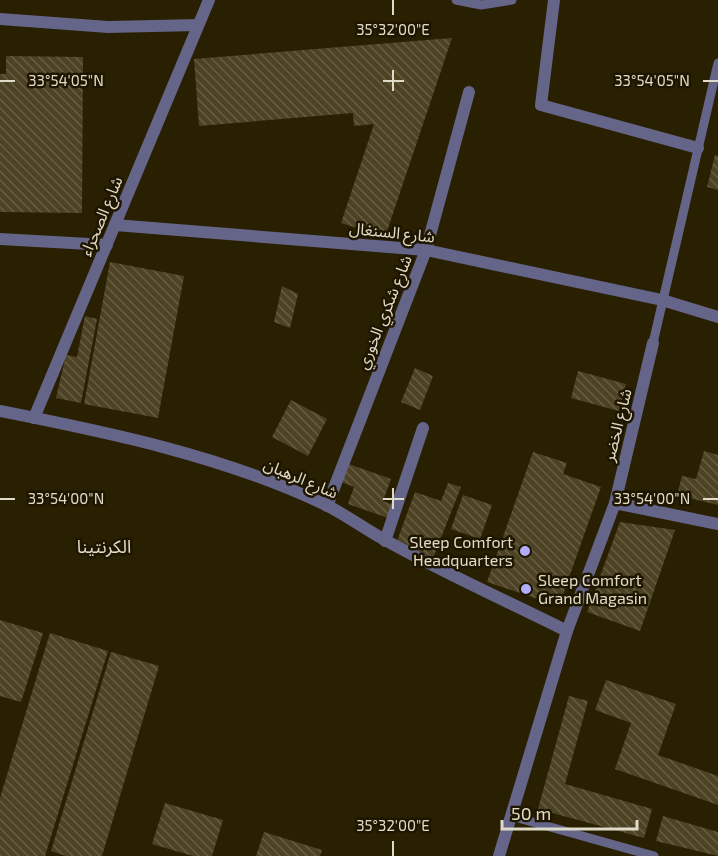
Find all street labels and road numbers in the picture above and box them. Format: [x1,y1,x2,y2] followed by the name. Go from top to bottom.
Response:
[75,173,129,260] street label: شارع الصحراء
[348,218,436,249] street label: شارع السنغال
[352,252,419,373] street label: شارع شكري الخوري
[598,386,639,465] street label: شارع الخضر
[260,453,341,505] street label: شارع الرهبان

